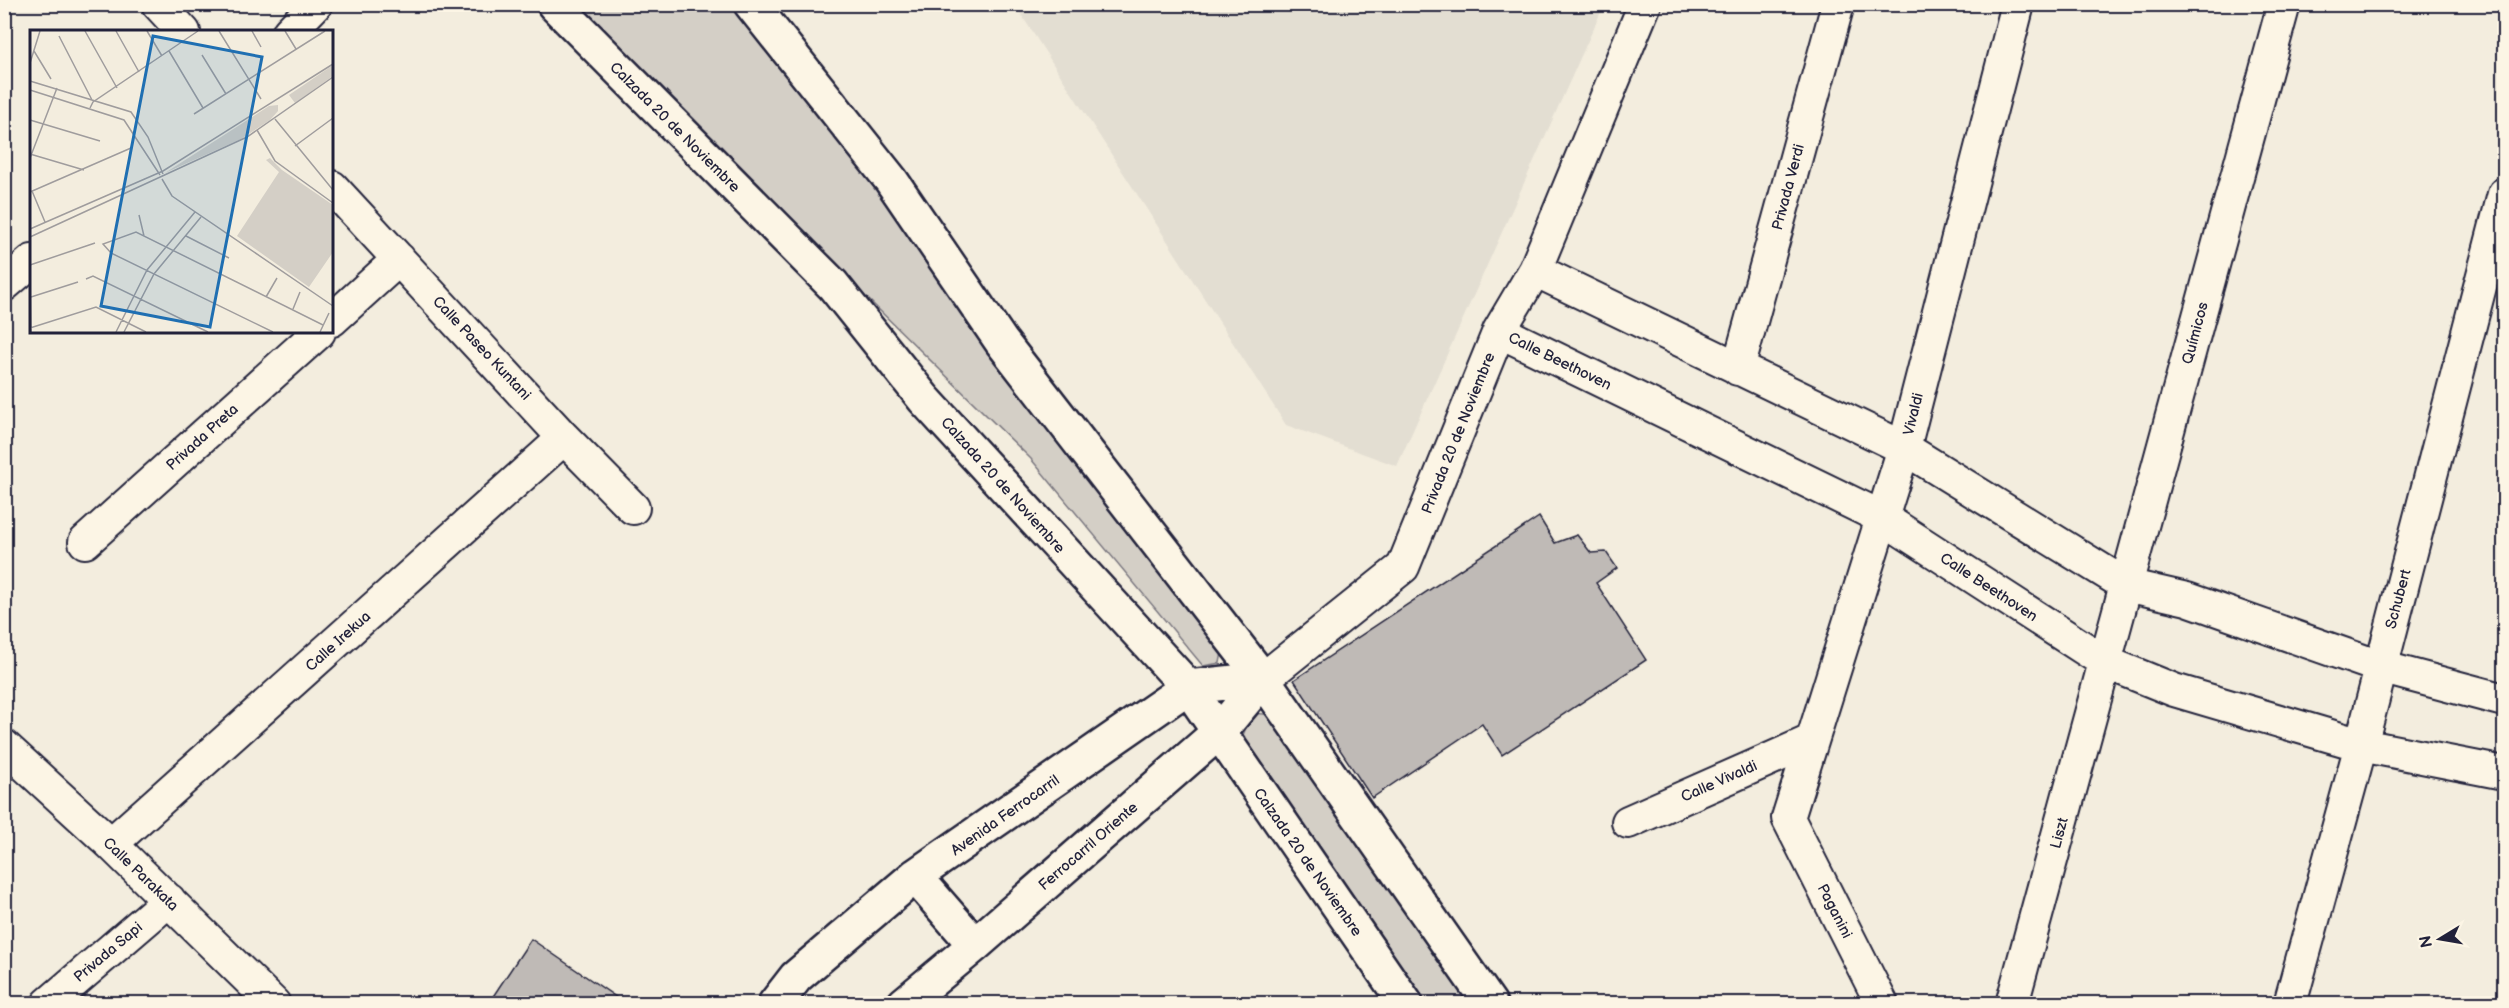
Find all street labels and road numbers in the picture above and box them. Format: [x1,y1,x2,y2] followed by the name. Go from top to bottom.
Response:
[605,58,744,197] street label: Calzada 20 de Noviembre
[1768,142,1809,232] street label: Privada Verdi
[428,292,535,404] street label: Calle Paseo Kuntani
[2178,299,2213,366] street label: Químicos
[1505,328,1614,395] street label: Calle Beethoven
[1417,350,1500,517] street label: Privada 20 de Noviembre
[1899,391,1928,437] street label: Vivaldi
[162,400,242,475] street label: Privada Preta
[936,413,1069,557] street label: Calzada 20 de Noviembre
[1936,549,2041,626] street label: Calle Beethoven
[2381,567,2416,631] street label: Schubert
[302,607,375,676] street label: Calle Irekua
[1678,756,1760,807] street label: Calle Vivaldi
[947,771,1063,860] street label: Avenida Ferrocarril
[1249,784,1366,940] street label: Calzada 20 de Noviembre
[1035,798,1142,895] street label: Ferrocarril Oriente
[2046,815,2073,851] street label: Liszt
[99,834,182,915] street label: Calle Parakata
[1813,881,1856,942] street label: Paganini
[70,918,147,987] street label: Privada Sapi

